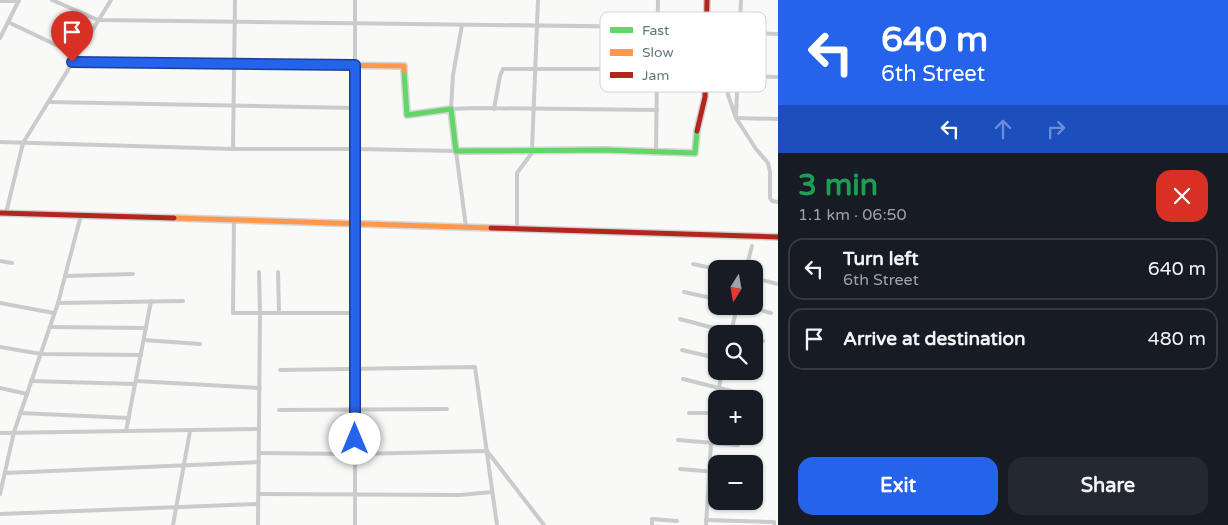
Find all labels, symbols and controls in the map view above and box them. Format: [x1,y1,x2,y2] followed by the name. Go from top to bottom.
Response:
[51,11,93,62] pin
[600,12,766,92] legend
[58,18,86,46] icon: arrive
[881,19,988,61] text: 640 m
[798,20,863,85] icon: left
[642,22,670,39] text: Fast
[642,44,674,61] text: Slow
[881,61,985,87] text: 6th Street
[642,67,669,84] text: Jam
[936,115,964,143] icon: left
[989,115,1017,143] icon: ahead
[1042,115,1070,143] icon: right
[798,167,878,204] text: 3 min
[1156,170,1208,222] button: close
[798,205,907,225] text: 1.1 km · 06:50
[843,248,919,270] text: Turn left
[800,255,828,283] icon: left
[1148,258,1206,280] text: 640 m
[708,260,762,315] north arrow
[708,260,763,510] map controls
[843,270,919,290] text: 6th Street
[708,325,763,380] button: search
[800,325,828,353] icon: arrive
[843,328,1026,350] text: Arrive at destination
[1148,328,1206,350] text: 480 m
[708,390,763,445] button: +
[328,412,380,464] position arrow
[708,455,763,510] button: −
[798,457,998,515] button: Exit
[1008,457,1208,515] button: Share

